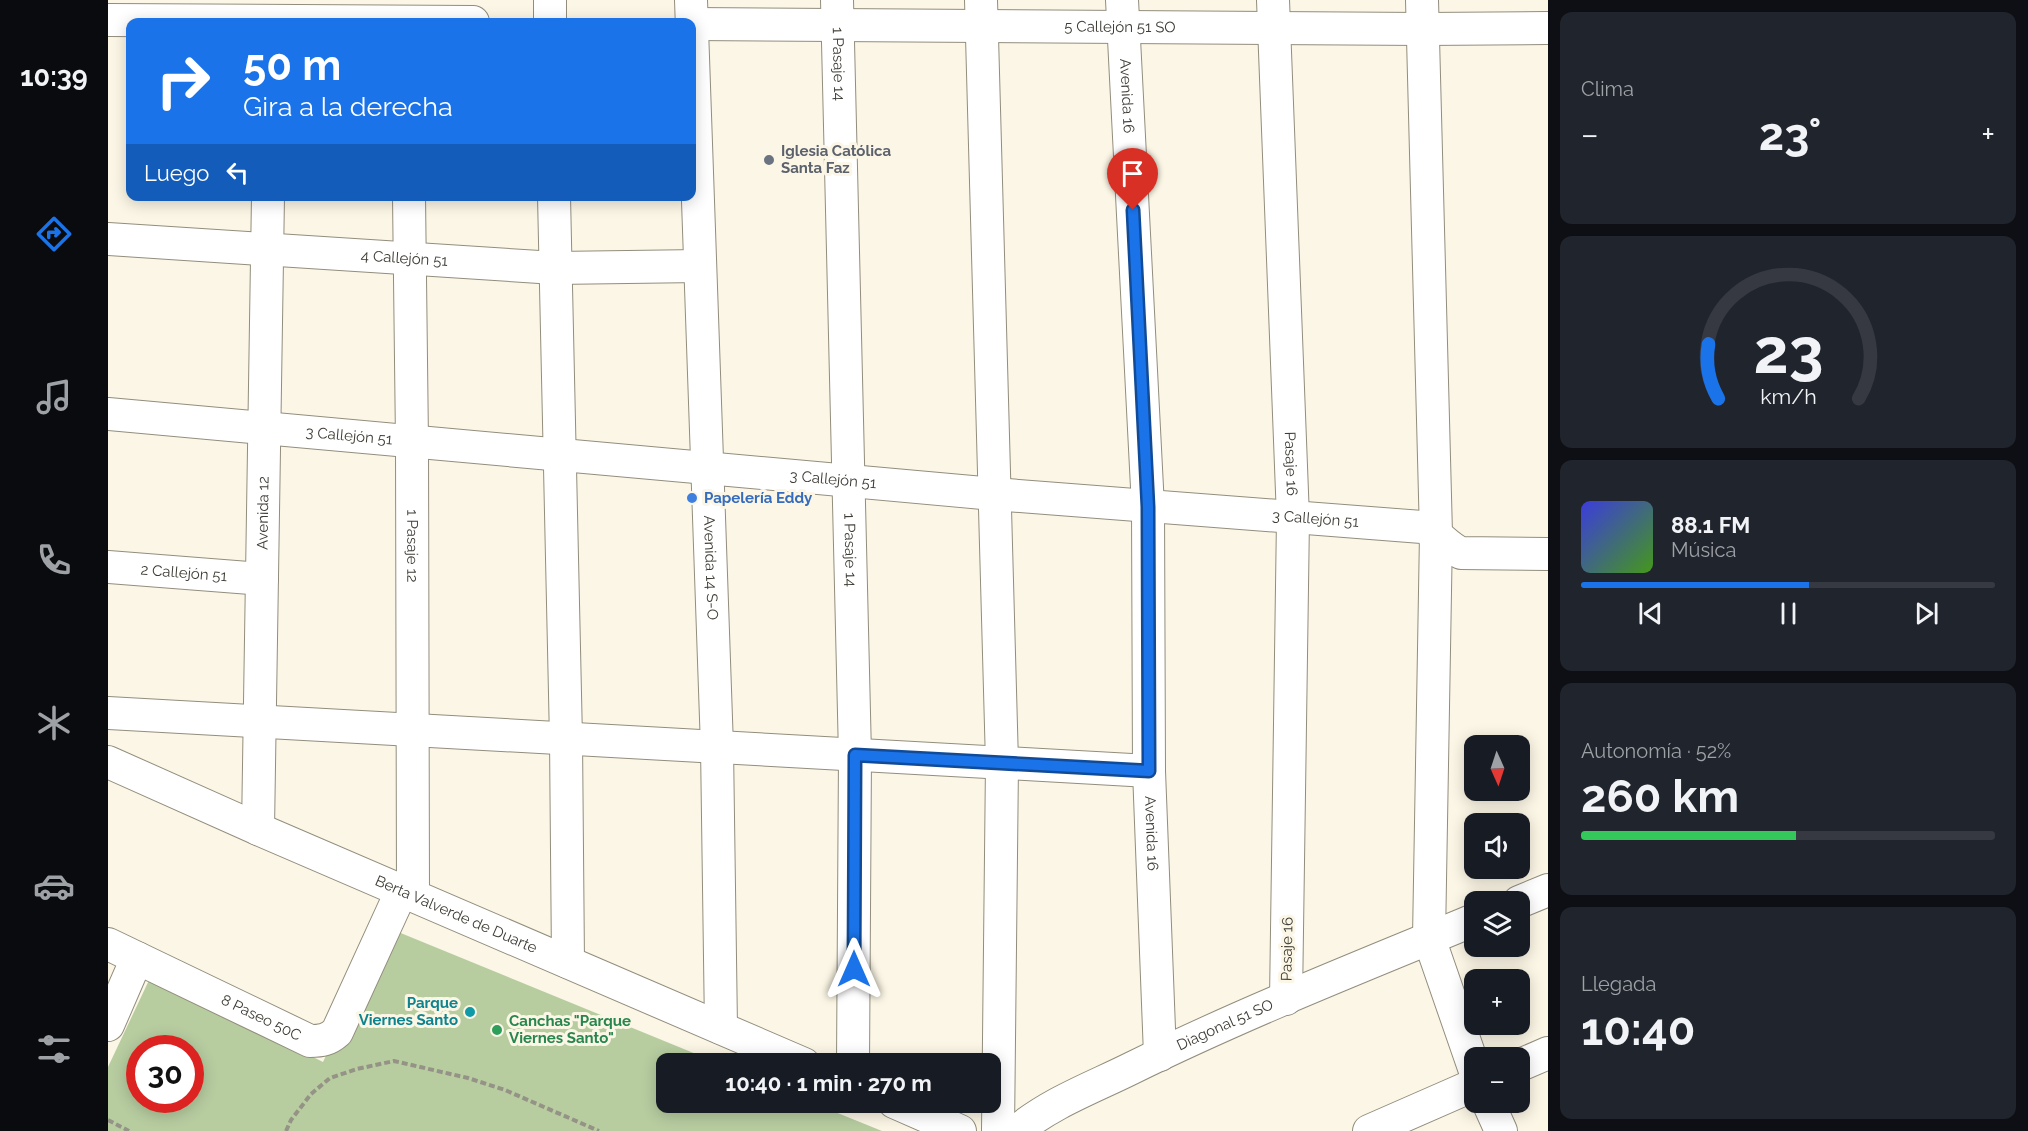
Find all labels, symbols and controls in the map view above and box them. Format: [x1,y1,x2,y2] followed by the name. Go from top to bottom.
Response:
[1064,18,1176,36] street label: 5 Callejón 51 SO
[829,27,848,101] street label: 1 Pasaje 14
[243,41,341,90] text: 50 m
[144,42,222,120] icon: right
[1116,58,1138,134] street label: Avenida 16
[20,61,88,92] text: 10:39
[1581,77,1634,101] text: Clima
[243,91,453,122] text: Gira a la derecha
[1759,108,1821,161] text: 23°
[1581,115,1599,154] text: −
[1981,115,1995,154] text: +
[781,142,891,177] place label: Iglesia Católica Santa Faz
[1107,148,1158,210] pin
[762,153,776,167] marker: Iglesia Católica Santa Faz
[221,156,254,189] icon: left
[1116,157,1149,190] icon: arrive
[144,160,209,186] text: Luego
[33,213,75,255] icon: directions
[360,246,449,270] street label: 4 Callejón 51
[1753,314,1823,388] text: 23
[33,376,75,418] icon: music
[1760,384,1816,409] text: km/h
[305,423,394,449] street label: 3 Callejón 51
[1281,431,1301,496] street label: Pasaje 16
[789,467,878,492] street label: 3 Callejón 51
[253,476,273,550] street label: Avenida 12
[704,489,813,507] place label: Papelería Eddy
[685,491,699,505] marker: Papelería Eddy
[1271,506,1360,531] street label: 3 Callejón 51
[403,509,421,583] street label: 1 Pasaje 12
[1671,512,1750,538] text: 88.1 FM
[840,513,860,587] street label: 1 Pasaje 14
[700,515,722,620] street label: Avenida 14 S-O
[1671,538,1736,562] text: Música
[33,539,75,581] icon: phone
[140,561,228,585] street label: 2 Callejón 51
[1634,597,1667,630] icon: previous
[1772,597,1805,630] icon: pause
[1910,597,1943,630] icon: next
[33,702,75,744] icon: climate
[1464,735,1530,801] north arrow
[1464,735,1530,1113] map controls
[1581,739,1731,763] text: Autonomía · 52%
[1581,770,1739,823] text: 260 km
[1141,795,1162,871] street label: Avenida 16
[1464,813,1530,879] button: sound
[33,865,75,907] icon: car
[372,872,540,957] street label: Berta Valverde de Duarte
[1464,891,1530,957] button: layers
[1277,917,1297,981] street label: Pasaje 16
[822,937,886,1001] position arrow
[1464,969,1530,1035] button: +
[1581,972,1656,996] text: Llegada
[218,991,304,1044] street label: 8 Paseo 50C
[359,994,458,1029] place label: Parque Viernes Santo
[1174,996,1276,1054] street label: Diagonal 51 SO
[1581,1003,1695,1056] text: 10:40
[463,1005,477,1019] marker: Parque Viernes Santo
[509,1012,631,1047] place label: Canchas "Parque Viernes Santo"
[490,1023,504,1037] marker: Canchas "Parque Viernes Santo"
[33,1028,75,1070] icon: filters
[126,1035,204,1113] speed limit sign: 30
[1464,1047,1530,1113] button: −
[725,1070,932,1096] text: 10:40 · 1 min · 270 m

